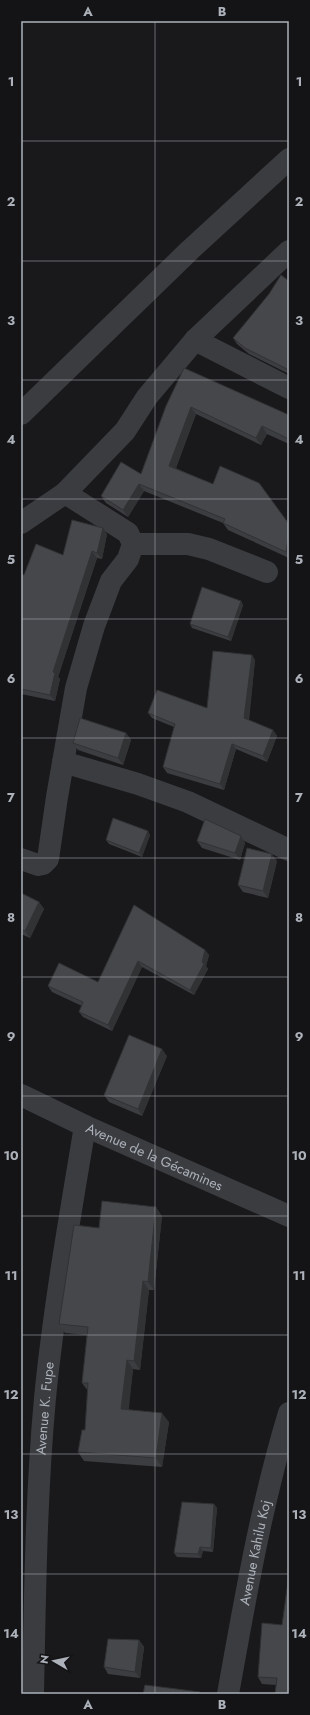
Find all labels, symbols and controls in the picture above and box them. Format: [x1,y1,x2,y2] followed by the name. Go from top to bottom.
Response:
[82,2,93,21] text: A
[218,2,227,21] text: B
[8,72,14,91] text: 1
[296,72,302,91] text: 1
[7,192,15,211] text: 2
[295,192,303,211] text: 2
[7,311,15,330] text: 3
[295,311,303,330] text: 3
[6,430,16,449] text: 4
[294,430,304,449] text: 4
[7,550,15,569] text: 5
[295,550,303,569] text: 5
[7,669,16,688] text: 6
[295,669,304,688] text: 6
[7,788,15,807] text: 7
[295,788,303,807] text: 7
[7,908,15,927] text: 8
[295,908,303,927] text: 8
[7,1027,16,1046] text: 9
[295,1027,304,1046] text: 9
[83,1118,226,1196] street label: Avenue de la Gécamines
[3,1146,19,1165] text: 10
[291,1146,307,1165] text: 10
[4,1266,18,1285] text: 11
[292,1266,306,1285] text: 11
[31,1361,59,1456] street label: Avenue K. Fupe
[3,1385,19,1404] text: 12
[291,1385,307,1404] text: 12
[234,1498,276,1607] street label: Avenue Kahilu Koj
[4,1505,18,1524] text: 13
[292,1505,306,1524] text: 13
[3,1624,19,1643] text: 14
[291,1624,307,1643] text: 14
[34,1641,74,1681] north arrow
[36,1654,53,1665] text: N
[82,1695,93,1714] text: A
[218,1695,227,1714] text: B

